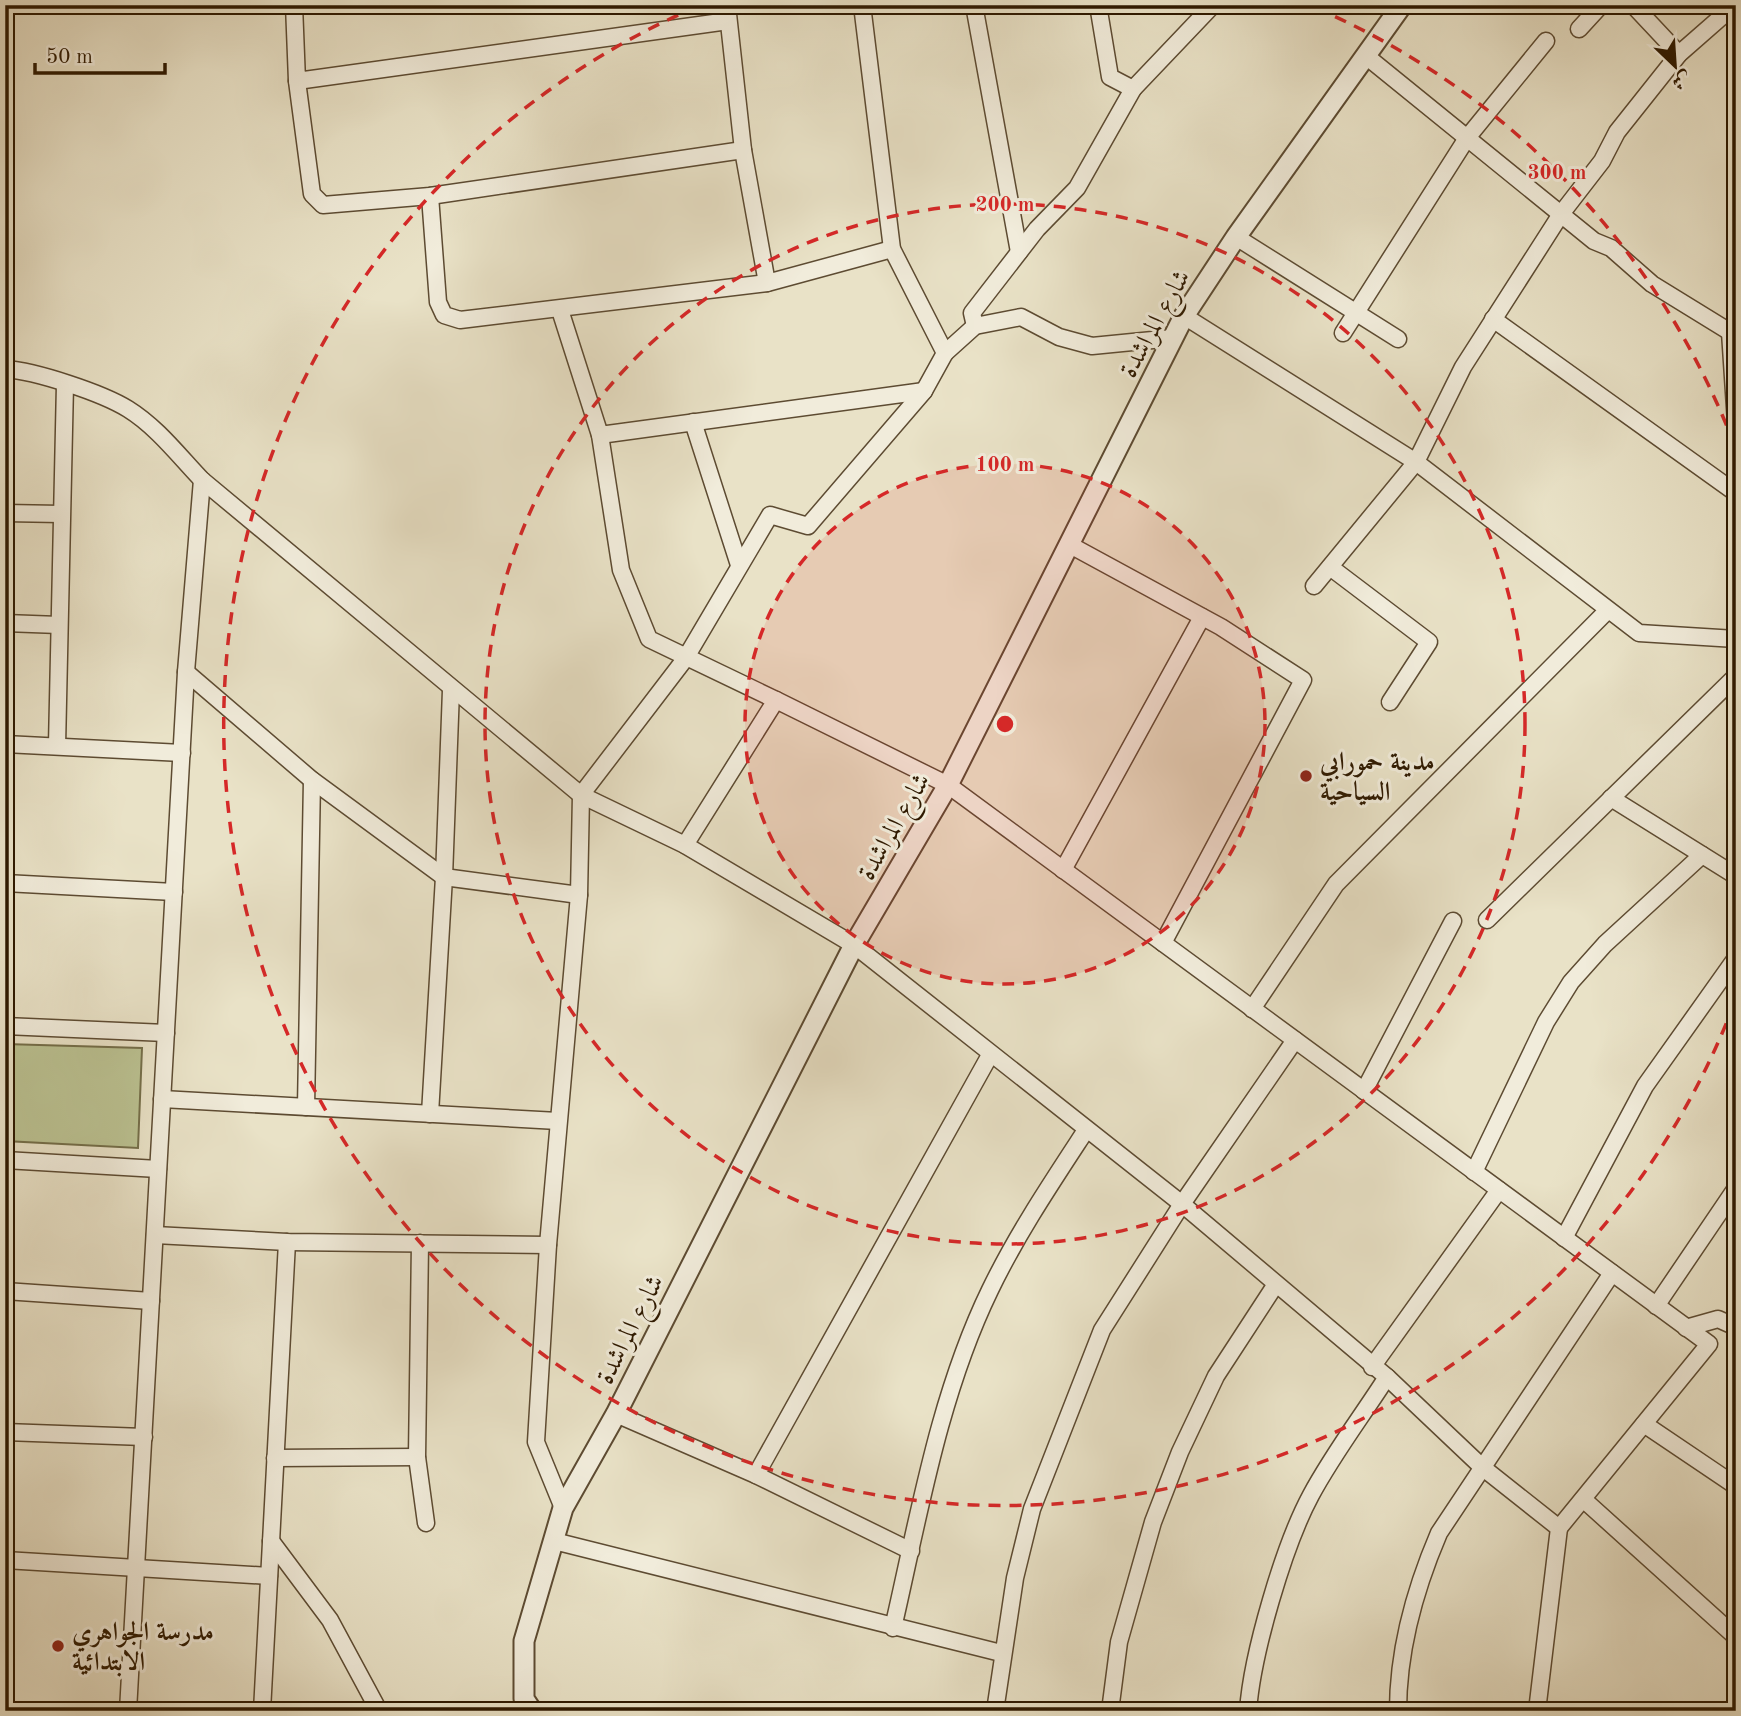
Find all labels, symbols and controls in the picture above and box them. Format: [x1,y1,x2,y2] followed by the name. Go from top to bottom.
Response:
[35,32,164,76] scale bar
[1640,32,1710,102] north arrow
[46,47,93,68] text: 50 m
[1669,67,1694,92] text: ش
[1527,163,1587,184] text: 300 m
[975,195,1035,216] text: 200 m
[1116,266,1202,385] street label: شارع المراشدة
[975,455,1035,476] text: 100 m
[993,712,1017,736] centre of rings
[1319,750,1435,806] place label: مدينة حمورابي السياحية
[1298,768,1314,784] marker: مدينة حمورابي السياحية
[854,769,942,888] street label: شارع المراشدة
[592,1271,675,1392] street label: شارع المراشدة
[72,1620,214,1677] place label: مدرسة الجواهري الابتدائية
[50,1638,66,1654] marker: مدرسة الجواهري الابتدائية

